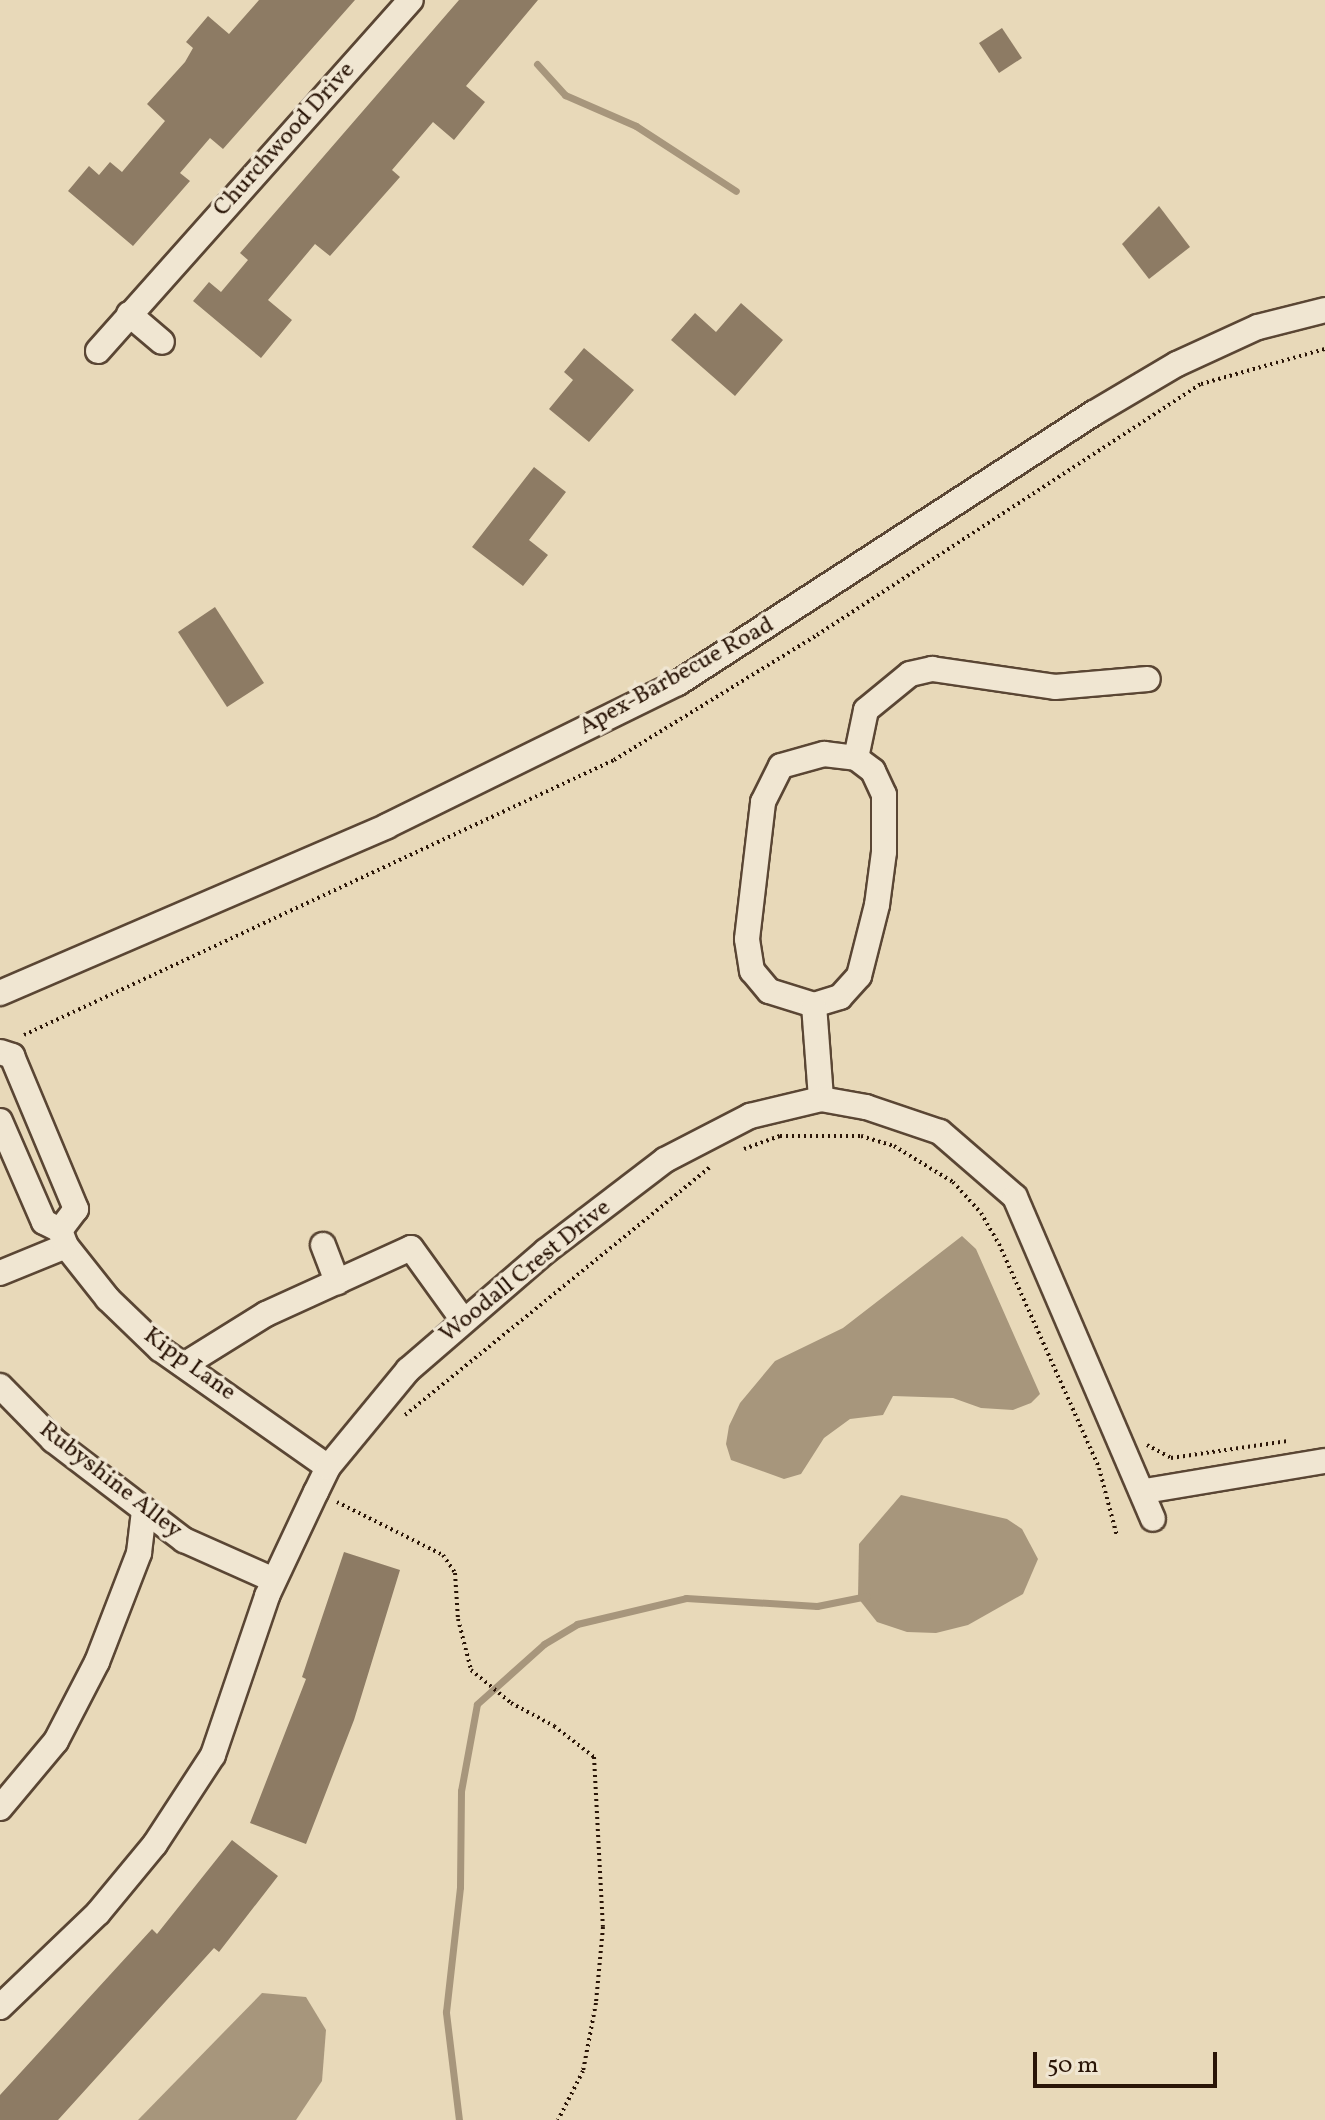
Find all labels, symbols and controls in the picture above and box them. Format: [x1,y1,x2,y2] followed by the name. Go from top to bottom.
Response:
[208,57,362,223] street label: Churchwood Drive
[575,611,779,743] street label: Apex-Barbecue Road
[435,1194,617,1350] street label: Woodall Crest Drive
[137,1322,241,1408] street label: Kipp Lane
[33,1416,187,1546] street label: Rubyshine Alley
[1037,2036,1221,2086] scale bar
[1047,2049,1099,2083] text: 50 m

